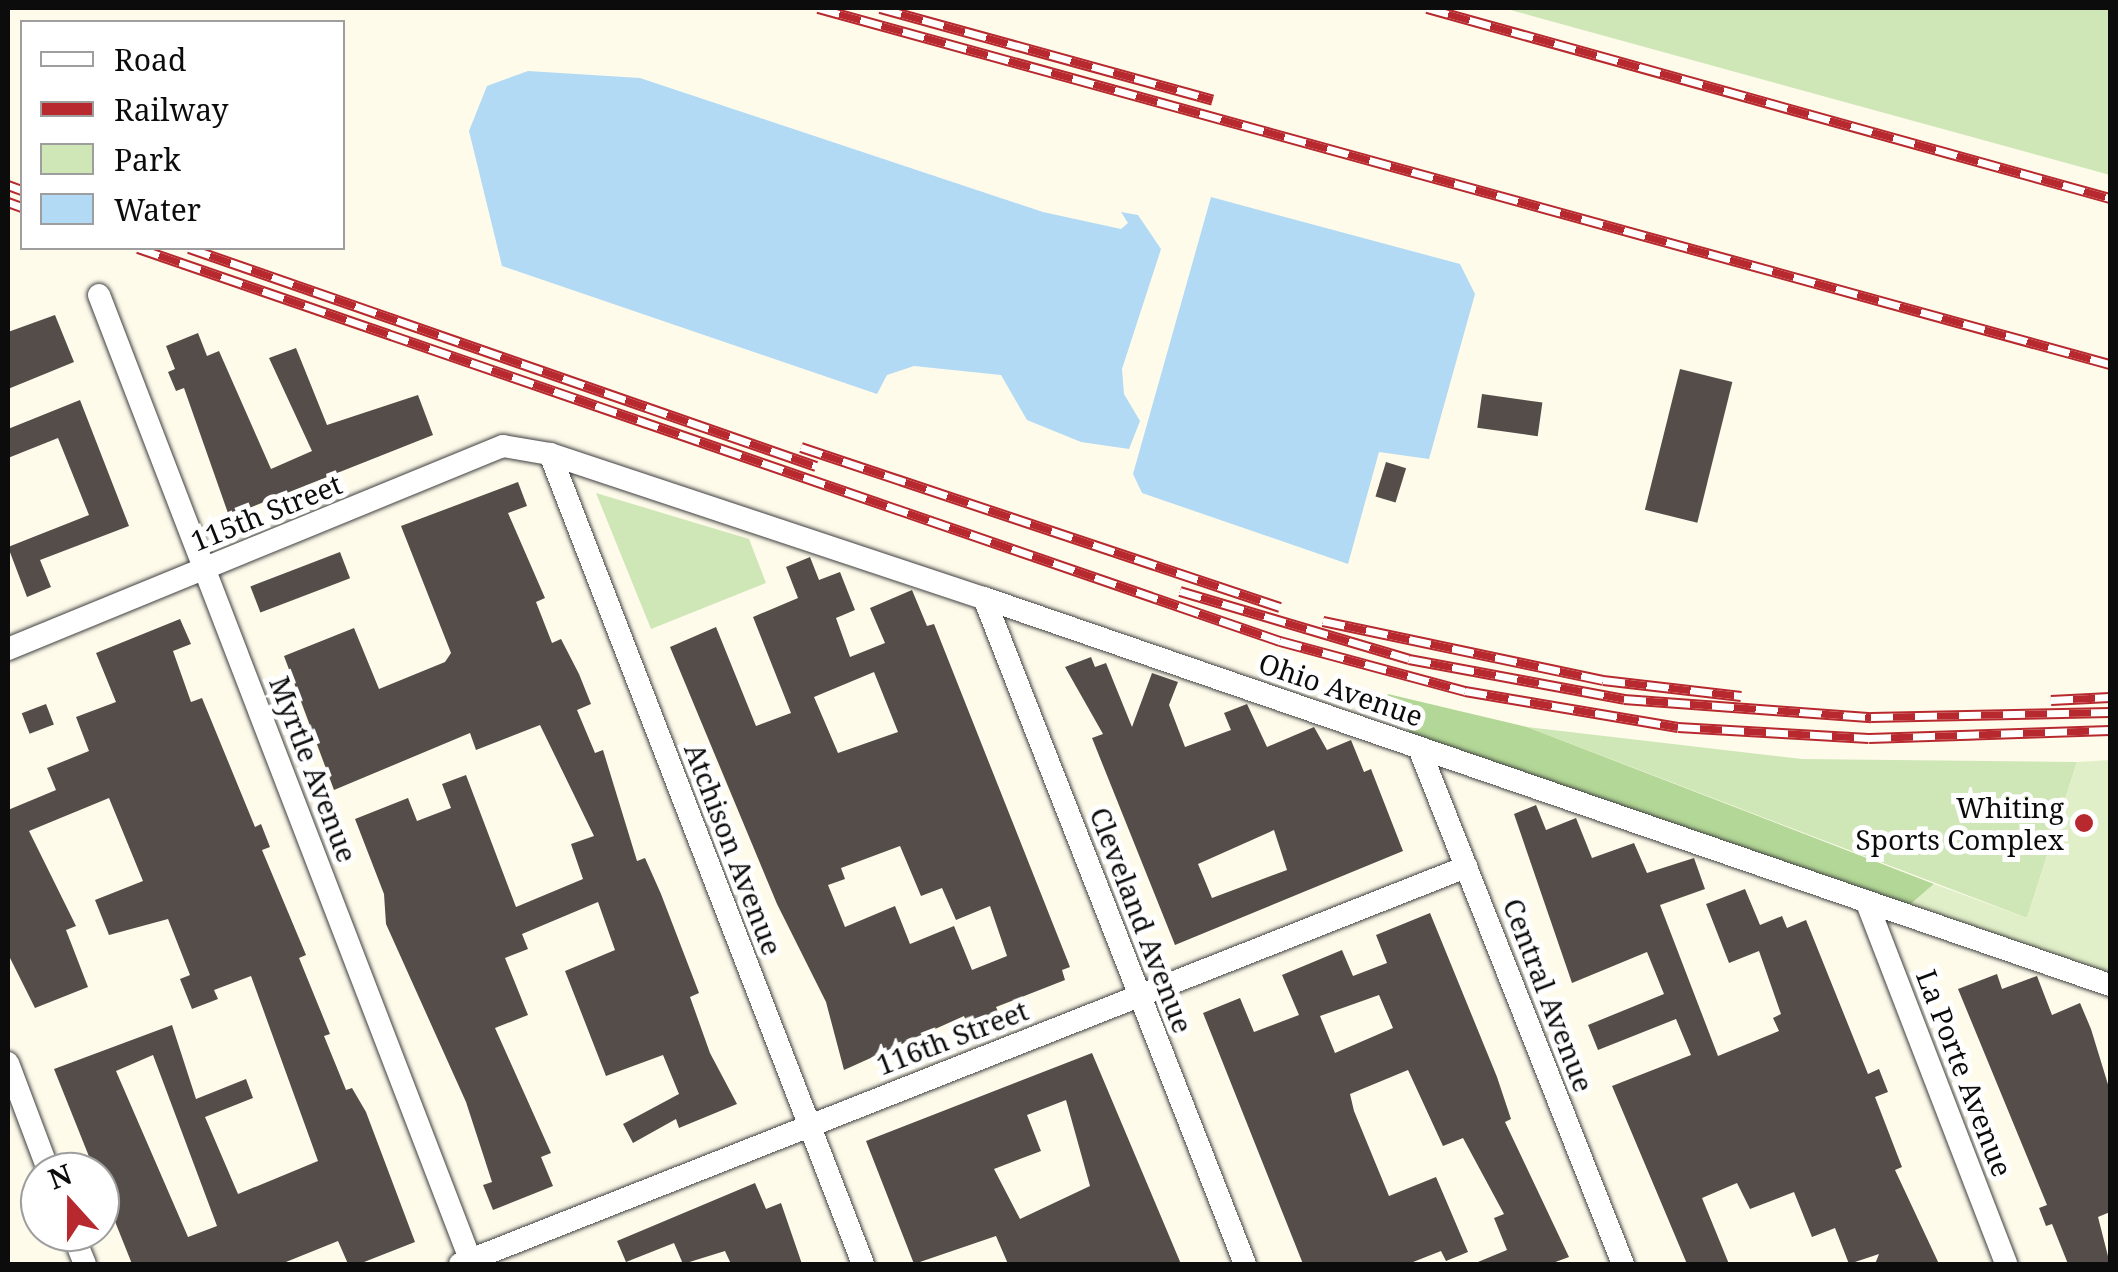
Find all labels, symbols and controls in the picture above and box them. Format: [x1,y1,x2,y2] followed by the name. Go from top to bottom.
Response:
[20,20,345,250] legend
[114,39,186,80] text: Road
[114,89,229,130] text: Railway
[114,139,181,180] text: Park
[114,189,201,230] text: Water
[186,466,346,558] street label: 115th Street
[1255,645,1427,733] street label: Ohio Avenue
[263,671,365,867] street label: Myrtle Avenue
[678,738,790,960] street label: Atchison Avenue
[1856,790,2064,856] place label: Whiting Sports Complex
[1083,802,1201,1038] street label: Cleveland Avenue
[2073,812,2095,834] marker: Whiting Sports Complex
[1497,894,1601,1096] street label: Central Avenue
[1910,965,2020,1181] street label: La Porte Avenue
[871,993,1033,1081] street label: 116th Street
[20,1152,120,1252] north arrow
[43,1154,77,1198] text: N

